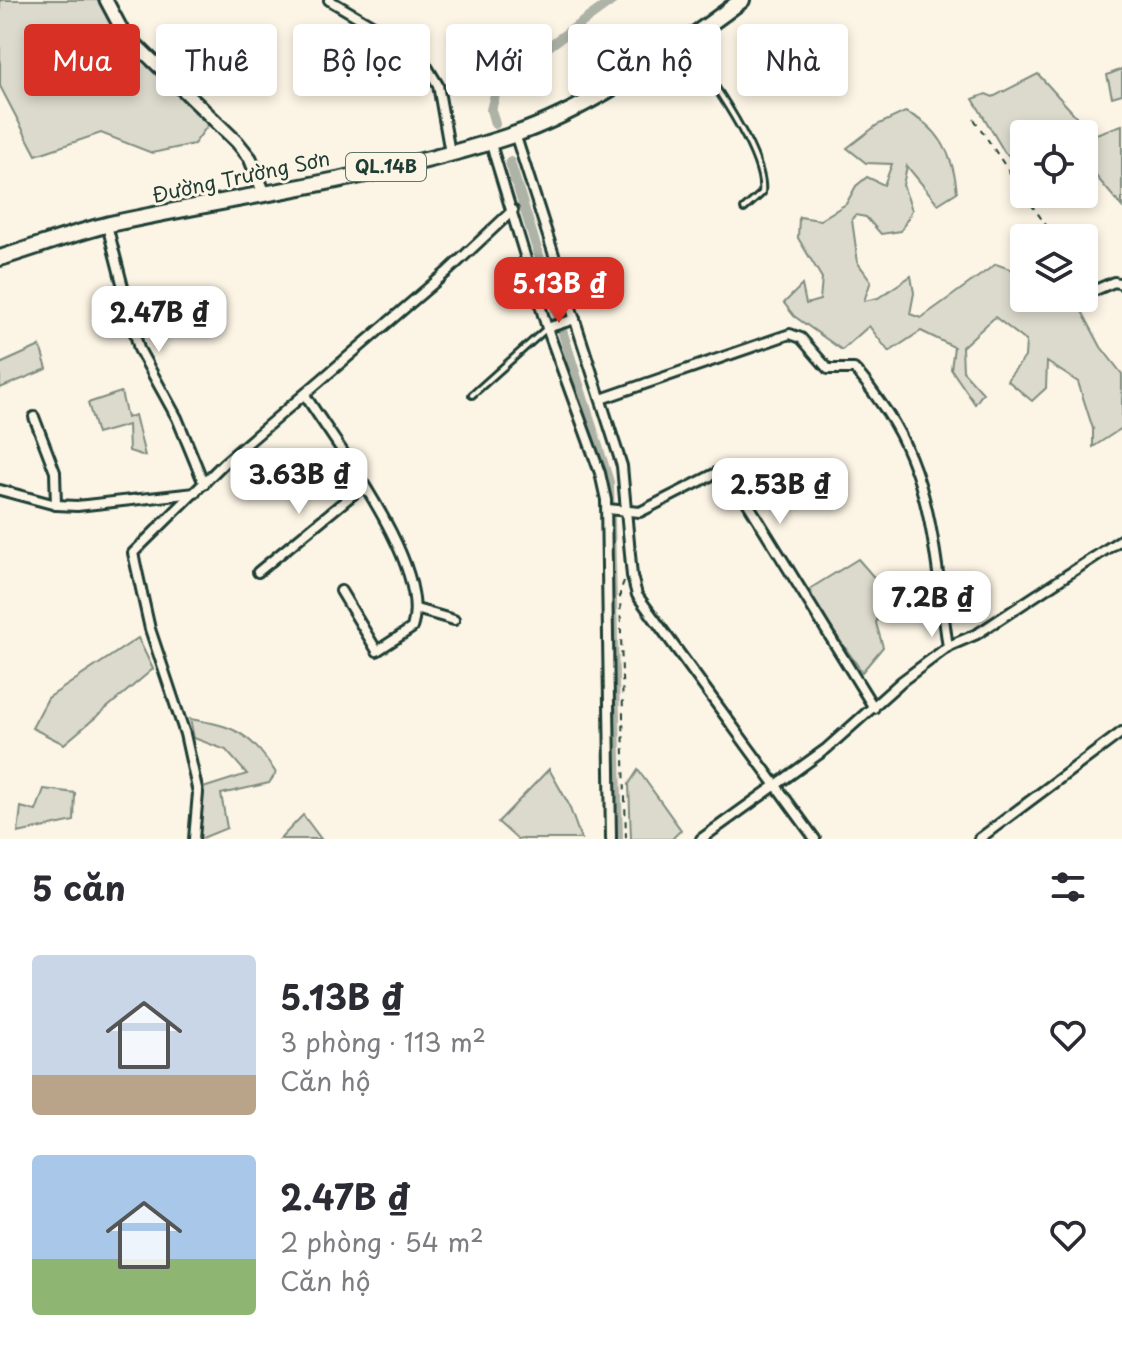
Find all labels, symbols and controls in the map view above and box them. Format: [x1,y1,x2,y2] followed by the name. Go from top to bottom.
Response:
[24,24,140,96] chip: Mua
[156,24,277,96] chip: Thuê
[293,24,430,96] chip: Bộ lọc
[446,24,552,96] chip: Mới
[568,24,721,96] chip: Căn hộ
[737,24,848,96] chip: Nhà
[1010,120,1098,312] map controls
[1010,120,1098,208] button: locate
[149,143,332,210] street label: Đường Trường Sơn
[346,153,426,181] road number: QL.14B
[1010,224,1098,312] button: layers
[485,257,633,325] pin: 5.13B ₫
[512,263,606,302] text: 5.13B ₫
[85,286,233,354] pin: 2.47B ₫
[110,292,208,331] text: 2.47B ₫
[225,448,373,516] pin: 3.63B ₫
[248,454,350,493] text: 3.63B ₫
[706,458,854,526] pin: 2.53B ₫
[730,464,830,503] text: 2.53B ₫
[867,571,997,639] pin: 7.2B ₫
[891,577,973,616] text: 7.2B ₫
[32,861,126,913] text: 5 căn
[1046,865,1090,909] icon: filters
[280,970,403,1022] text: 5.13B ₫
[96,987,192,1083] icon: home
[1046,1013,1090,1057] icon: heart
[280,1022,486,1061] text: 3 phòng · 113 m²
[280,1061,370,1100] text: Căn hộ
[280,1170,409,1222] text: 2.47B ₫
[96,1187,192,1283] icon: home
[1046,1213,1090,1257] icon: heart
[280,1222,484,1261] text: 2 phòng · 54 m²
[280,1261,370,1300] text: Căn hộ

